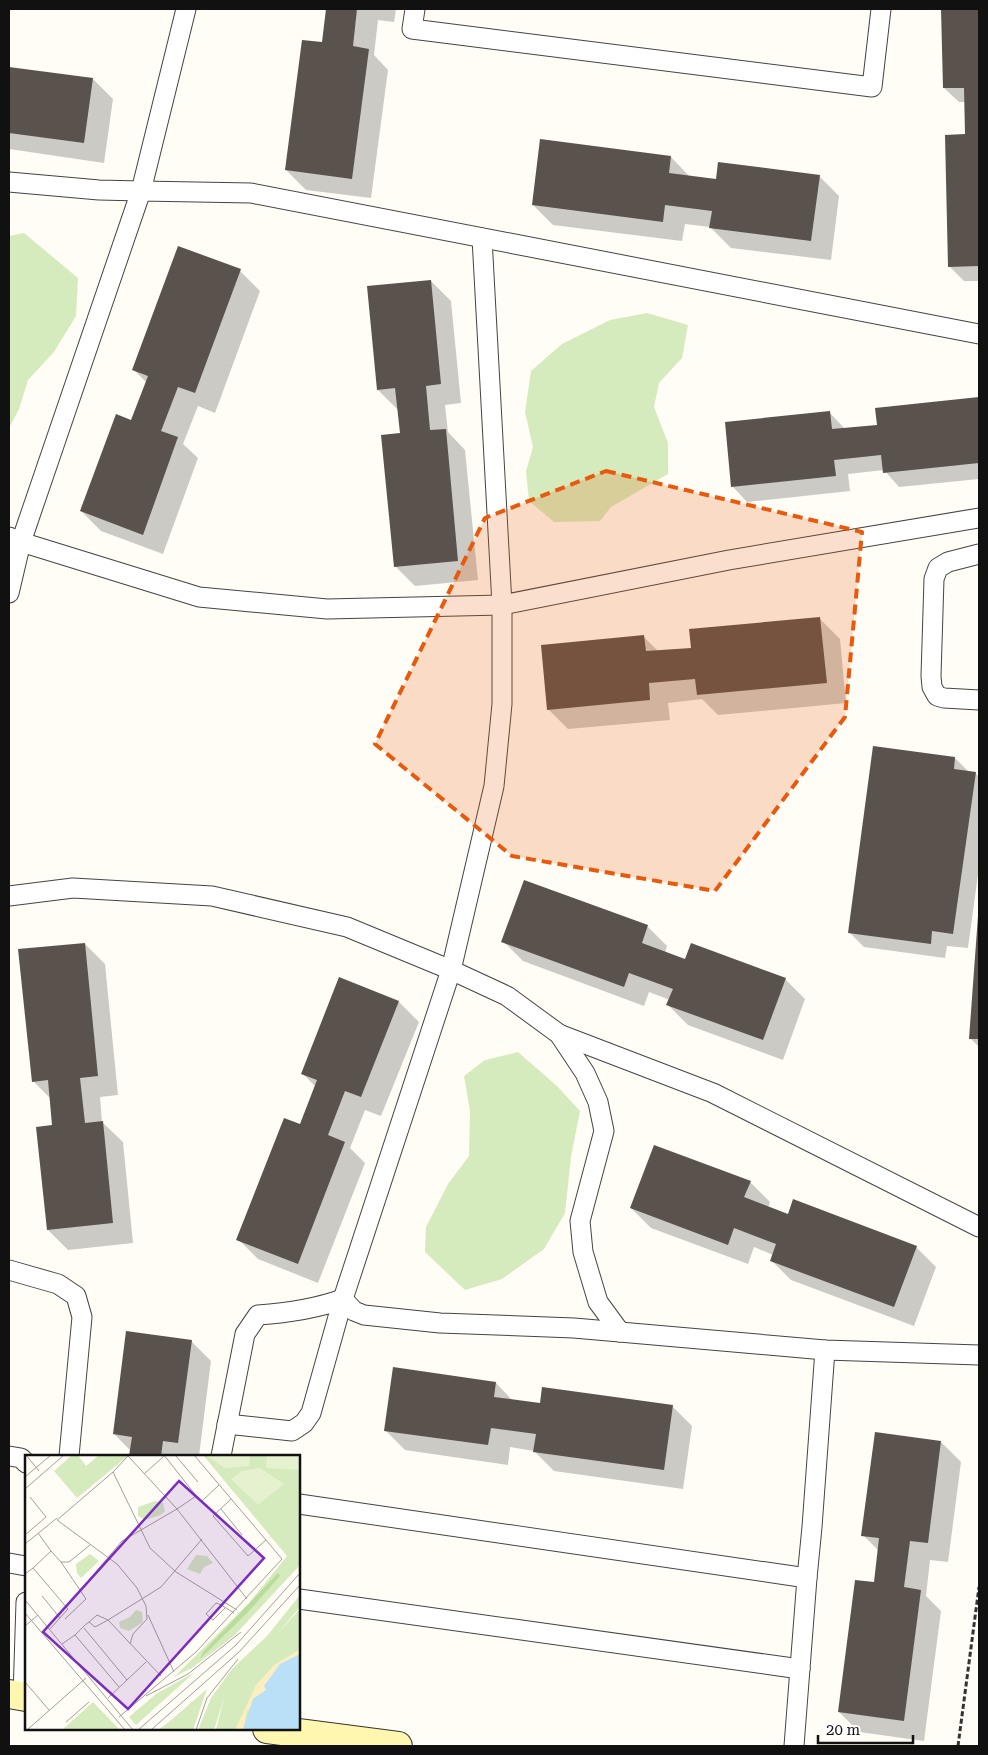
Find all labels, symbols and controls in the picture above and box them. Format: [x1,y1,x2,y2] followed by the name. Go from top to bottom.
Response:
[25,1455,300,1730] inset map
[818,1712,913,1744] scale bar
[826,1721,861,1739] text: 20 m

